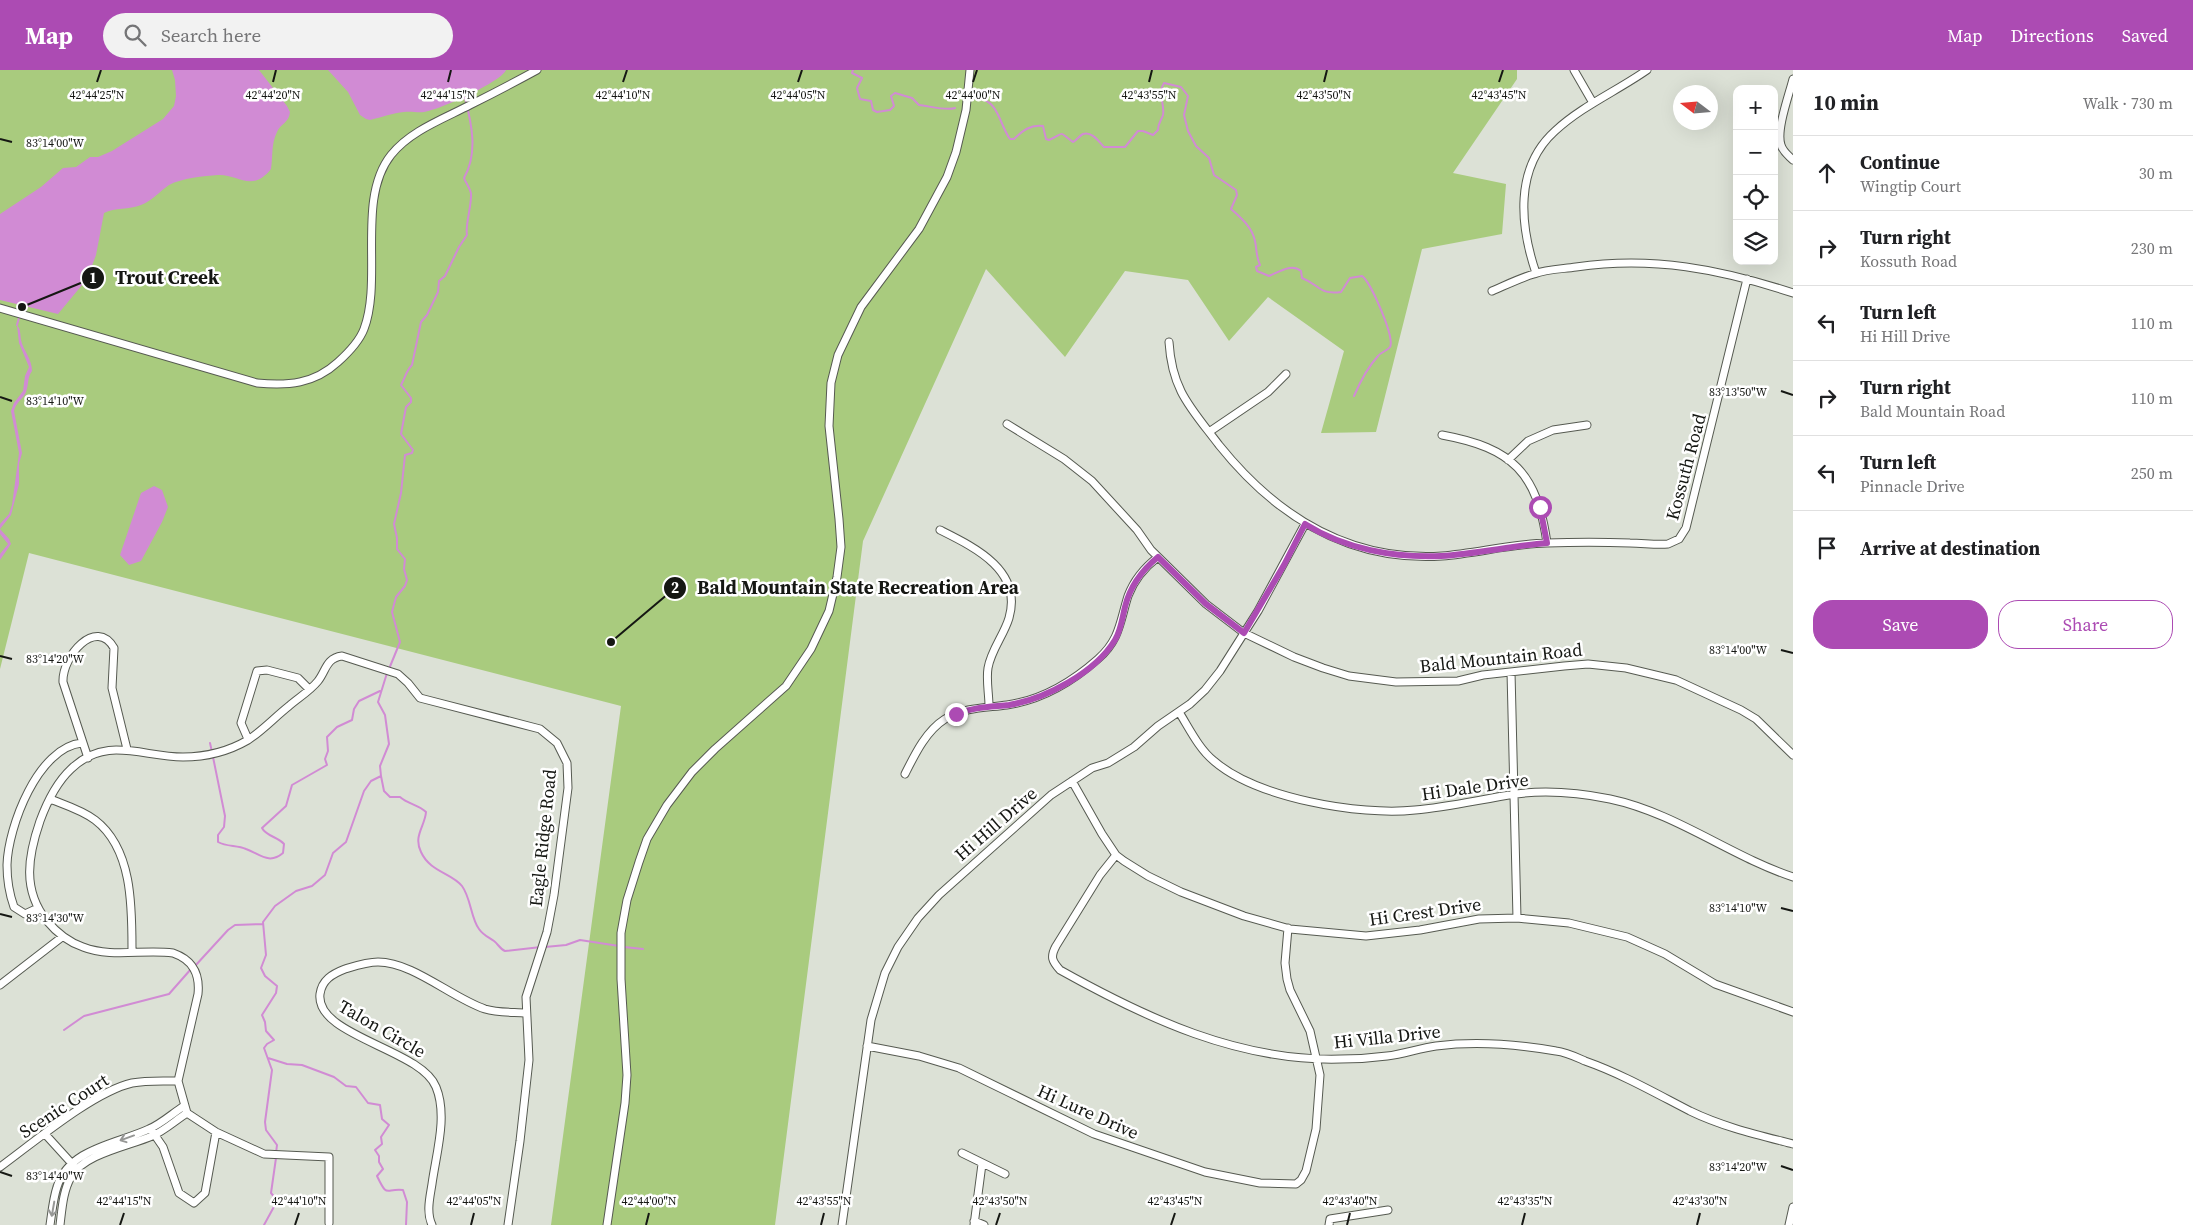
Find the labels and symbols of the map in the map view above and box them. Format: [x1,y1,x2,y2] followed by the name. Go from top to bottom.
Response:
[1673,85,1718,130] north arrow
[69,87,125,103] text: 42°44'25"N
[245,87,301,103] text: 42°44'20"N
[420,87,476,103] text: 42°44'15"N
[595,87,651,103] text: 42°44'10"N
[770,87,826,103] text: 42°44'05"N
[945,87,1001,103] text: 42°44'00"N
[1121,87,1177,103] text: 42°43'55"N
[1296,87,1352,103] text: 42°43'50"N
[1471,87,1527,103] text: 42°43'45"N
[26,135,84,151] text: 83°14'00"W
[80,261,229,295] callout: Trout Creek
[115,264,220,290] text: Trout Creek
[89,267,97,288] text: 1
[1709,384,1767,400] text: 83°13'50"W
[26,393,84,409] text: 83°14'10"W
[1659,411,1712,523] street label: Kossuth Road
[1529,496,1552,519] route start
[662,571,1029,605] callout: Bald Mountain State Recreation Area
[697,574,1020,600] text: Bald Mountain State Recreation Area
[671,577,679,598] text: 2
[1418,637,1584,678] street label: Bald Mountain Road
[1709,642,1767,658] text: 83°14'00"W
[26,651,84,667] text: 83°14'20"W
[945,703,968,726] route end
[1420,767,1530,806] street label: Hi Dale Drive
[523,768,562,908] street label: Eagle Ridge Road
[949,781,1042,866] street label: Hi Hill Drive
[1367,891,1483,932] street label: Hi Crest Drive
[1709,900,1767,916] text: 83°14'10"W
[26,910,84,926] text: 83°14'30"W
[334,994,430,1064] street label: Talon Circle
[1332,1018,1442,1055] street label: Hi Villa Drive
[14,1067,113,1144] street label: Scenic Court
[1033,1078,1143,1145] street label: Hi Lure Drive
[119,1134,135,1143] one-way arrow
[1709,1159,1767,1175] text: 83°14'20"W
[26,1168,84,1184] text: 83°14'40"W
[96,1193,152,1209] text: 42°44'15"N
[271,1193,327,1209] text: 42°44'10"N
[446,1193,502,1209] text: 42°44'05"N
[621,1193,677,1209] text: 42°44'00"N
[796,1193,852,1209] text: 42°43'55"N
[972,1193,1028,1209] text: 42°43'50"N
[1147,1193,1203,1209] text: 42°43'45"N
[1322,1193,1378,1209] text: 42°43'40"N
[1497,1193,1553,1209] text: 42°43'35"N
[1672,1193,1728,1209] text: 42°43'30"N
[47,1201,57,1217] one-way arrow

